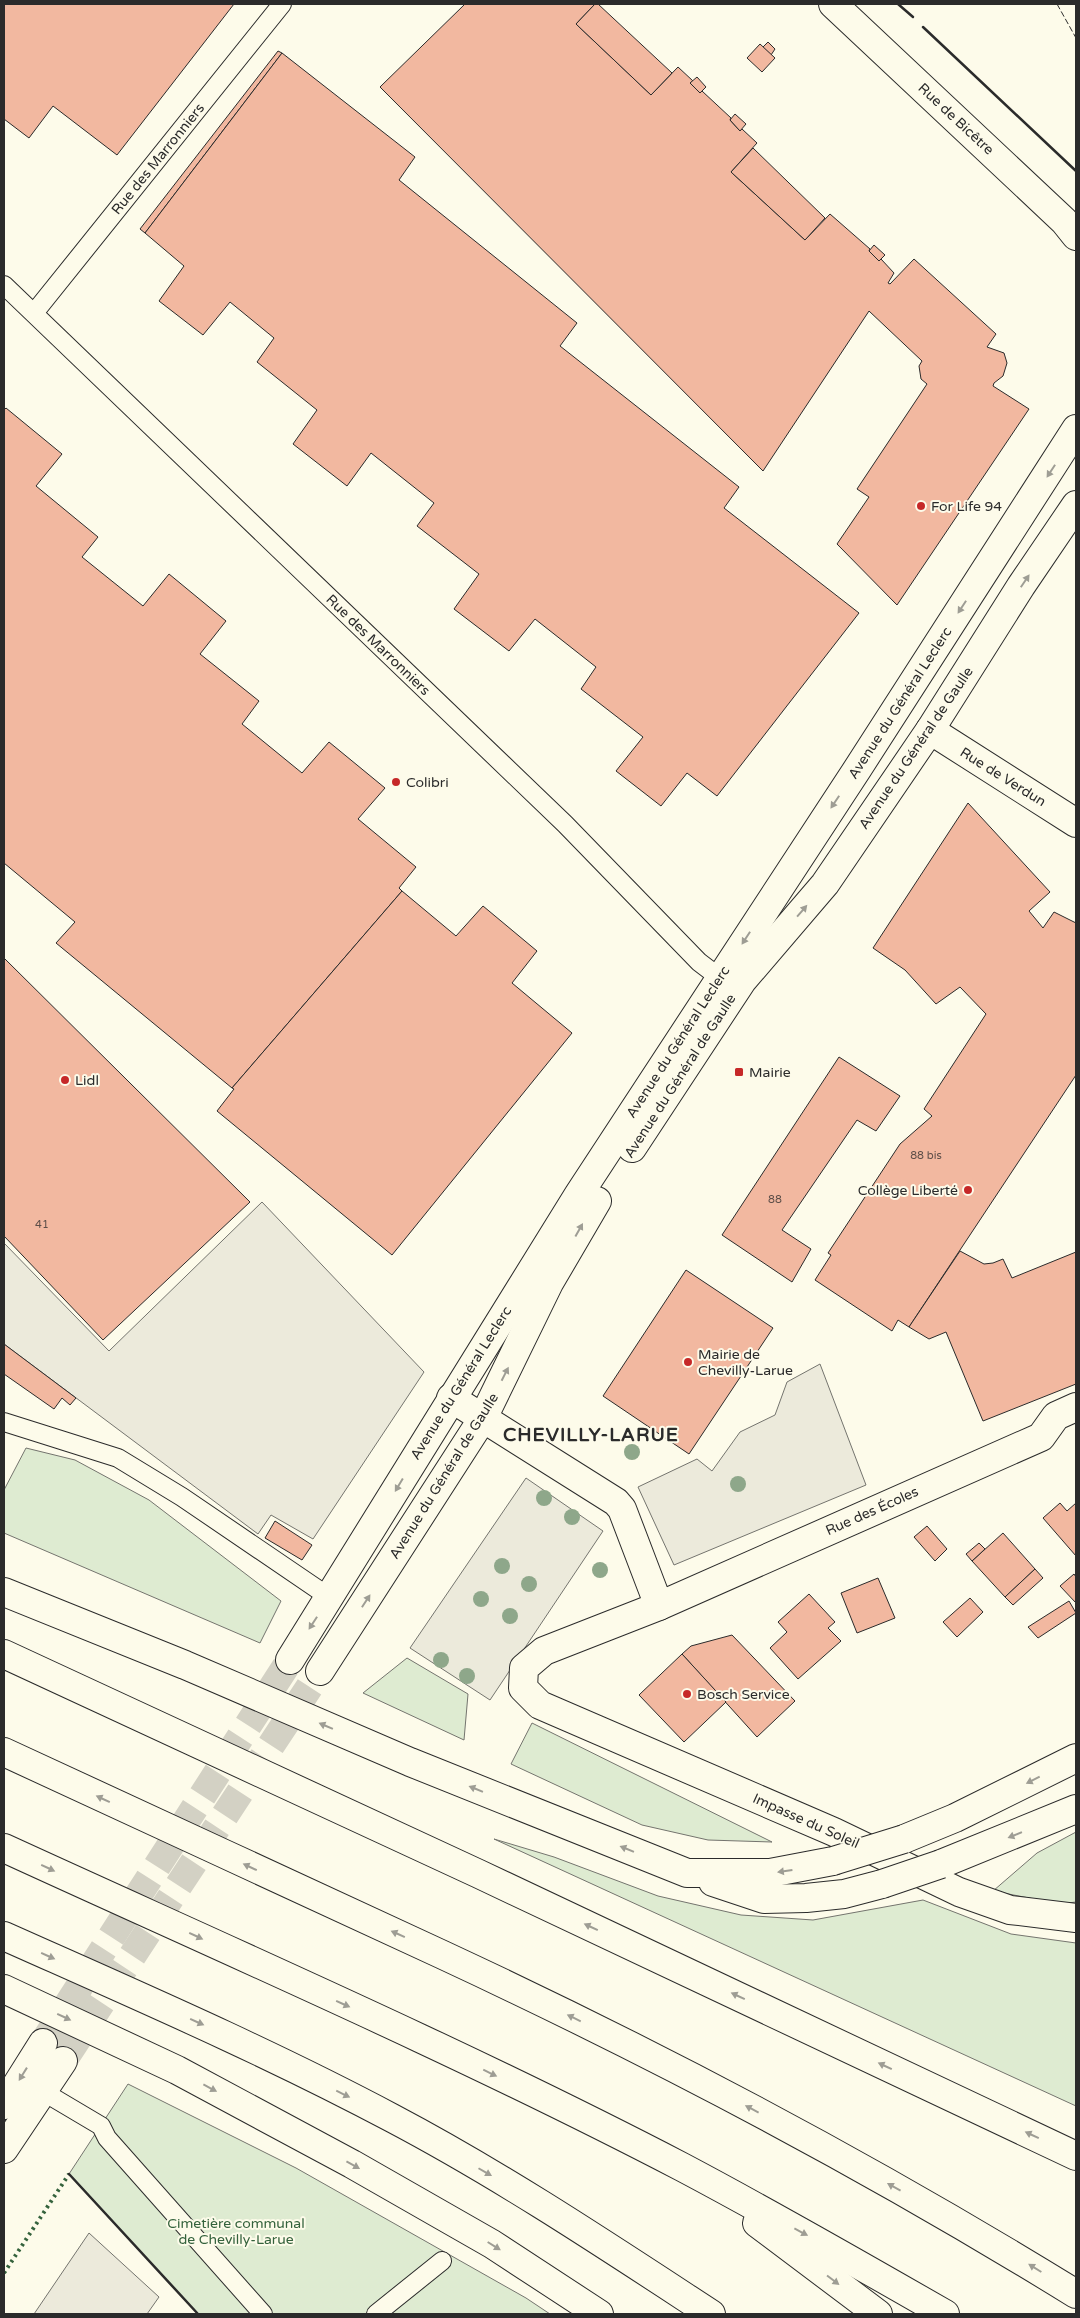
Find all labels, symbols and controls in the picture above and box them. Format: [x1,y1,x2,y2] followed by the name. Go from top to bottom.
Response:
[915,80,997,158] street label: Rue de Bicêtre
[108,100,208,218] street label: Rue des Marronniers
[1046,464,1056,478] one-way arrow
[931,498,1002,515] place label: For Life 94
[915,500,927,512] marker: For Life 94
[1020,574,1030,587] one-way arrow
[322,591,434,699] street label: Rue des Marronniers
[958,601,967,614] one-way arrow
[845,624,955,782] street label: Avenue du Général Leclerc
[855,663,977,832] street label: Avenue du Général de Gaulle
[957,744,1049,810] street label: Rue de Verdun
[406,774,449,791] place label: Colibri
[390,776,402,788] marker: Colibri
[831,795,840,809] one-way arrow
[796,905,808,917] one-way arrow
[742,931,751,945] one-way arrow
[623,963,733,1121] street label: Avenue du Général Leclerc
[621,991,740,1161] street label: Avenue du Général de Gaulle
[749,1064,791,1081] place label: Mairie
[733,1066,745,1078] marker: Mairie
[75,1072,99,1089] place label: Lidl
[59,1074,71,1086] marker: Lidl
[910,1149,942,1162] house number: 88 bis
[858,1182,958,1199] place label: Collège Liberté
[962,1184,974,1196] marker: Collège Liberté
[768,1193,782,1206] house number: 88
[35,1218,49,1231] house number: 41
[575,1222,583,1237] one-way arrow
[407,1303,515,1463] street label: Avenue du Général Leclerc
[698,1346,793,1379] place label: Mairie de Chevilly-Larue
[682,1356,694,1368] marker: Mairie de Chevilly-Larue
[501,1367,509,1382] one-way arrow
[386,1390,502,1562] street label: Avenue du Général de Gaulle
[503,1424,679,1446] district label: CHEVILLY-LARUE
[394,1478,403,1491] one-way arrow
[823,1483,921,1539] street label: Rue des Écoles
[361,1594,370,1607] one-way arrow
[308,1616,318,1629] one-way arrow
[697,1686,790,1703] place label: Bosch Service
[681,1688,693,1700] marker: Bosch Service
[319,1722,333,1730] one-way arrow
[1026,1776,1040,1784] one-way arrow
[468,1785,483,1793] one-way arrow
[750,1790,862,1852] street label: Impasse du Soleil
[96,1794,110,1802] one-way arrow
[1008,1832,1022,1840] one-way arrow
[619,1845,634,1853] one-way arrow
[243,1863,257,1871] one-way arrow
[41,1864,55,1872] one-way arrow
[776,1867,792,1875] one-way arrow
[584,1923,599,1931] one-way arrow
[391,1930,405,1938] one-way arrow
[189,1932,203,1940] one-way arrow
[41,1953,55,1961] one-way arrow
[731,1992,745,2000] one-way arrow
[336,2000,350,2008] one-way arrow
[57,2013,71,2021] one-way arrow
[567,2014,581,2022] one-way arrow
[190,2019,204,2027] one-way arrow
[878,2062,892,2070] one-way arrow
[19,2067,28,2081] one-way arrow
[483,2069,497,2077] one-way arrow
[203,2084,217,2092] one-way arrow
[336,2090,350,2098] one-way arrow
[745,2105,759,2113] one-way arrow
[1025,2131,1039,2139] one-way arrow
[346,2161,360,2169] one-way arrow
[478,2167,492,2176] one-way arrow
[887,2183,902,2191] one-way arrow
[167,2215,305,2248] park label: Cimetière communal de Chevilly-Larue
[794,2228,809,2236] one-way arrow
[487,2241,501,2250] one-way arrow
[1028,2264,1041,2273] one-way arrow
[826,2275,840,2285] one-way arrow

